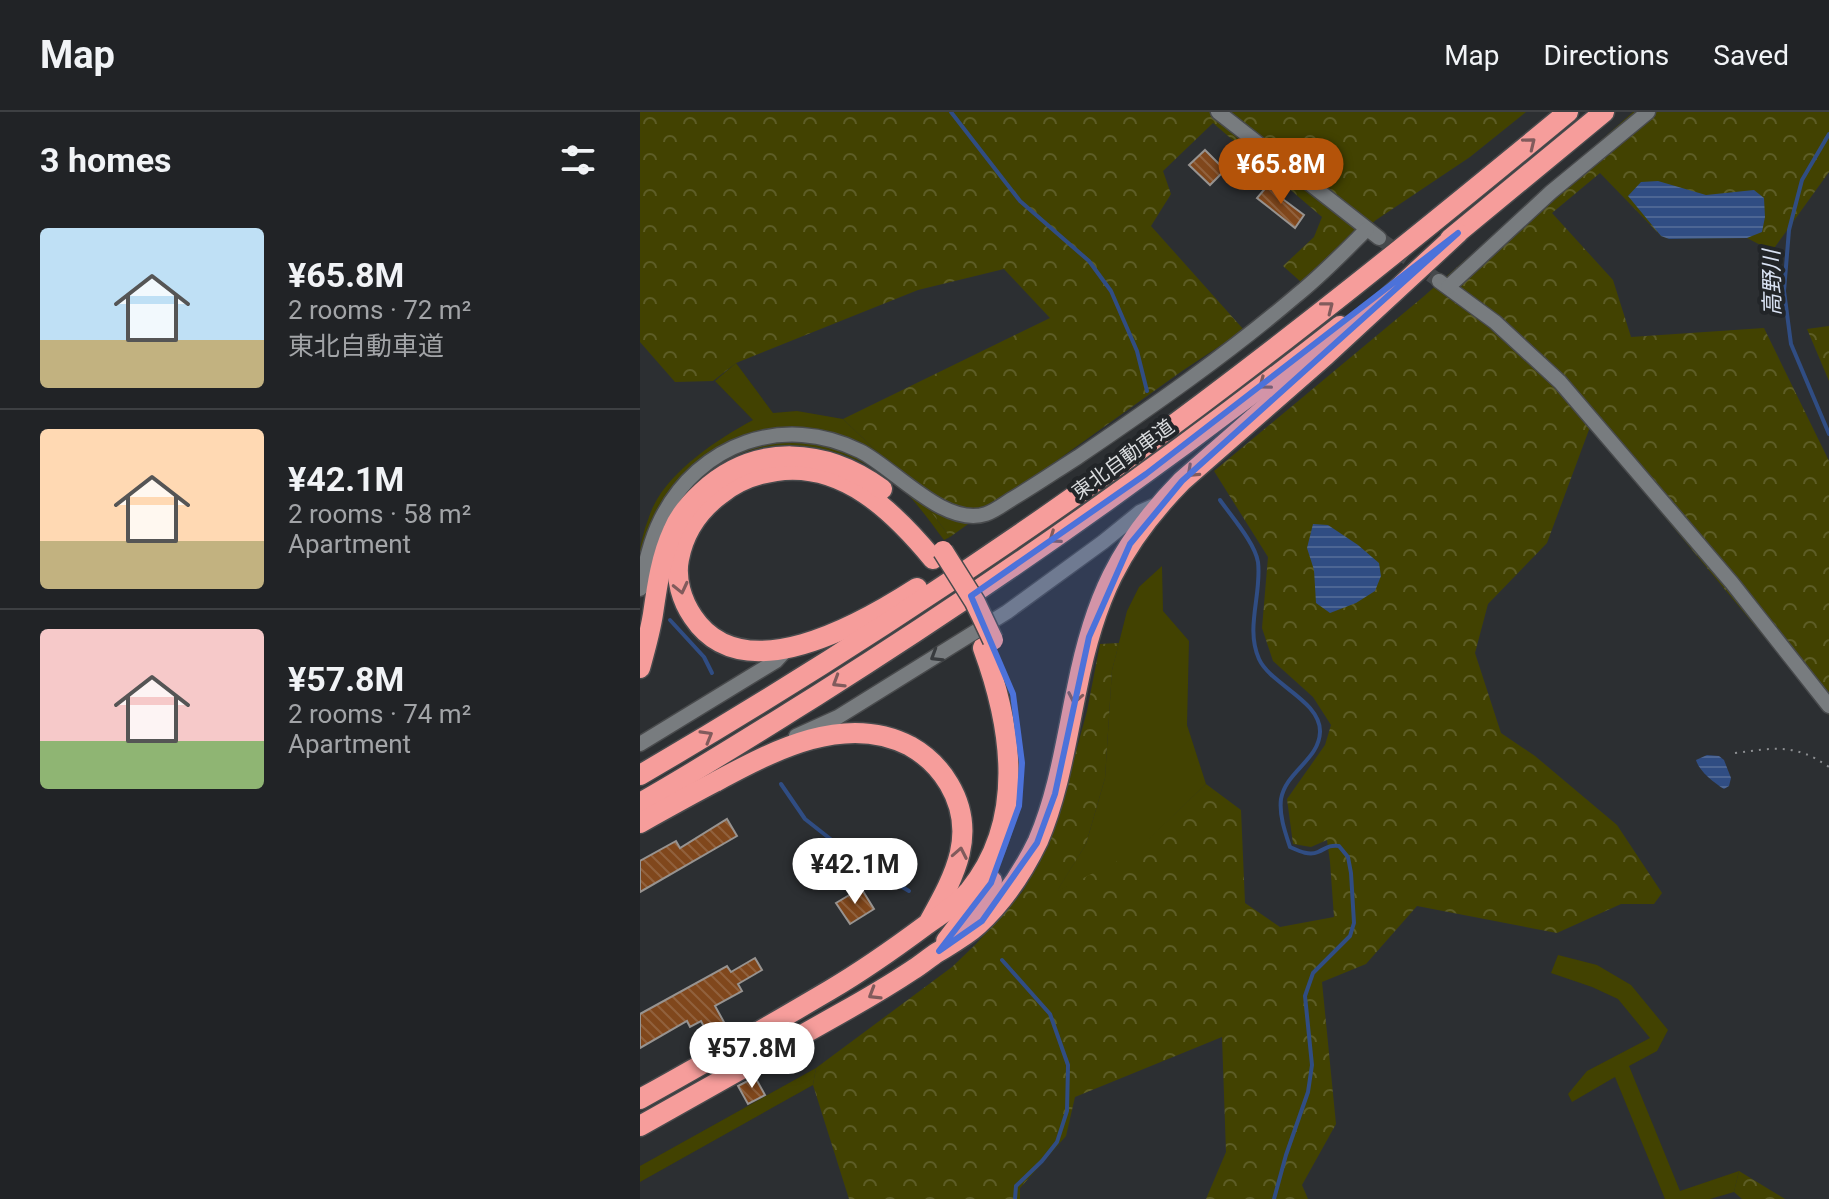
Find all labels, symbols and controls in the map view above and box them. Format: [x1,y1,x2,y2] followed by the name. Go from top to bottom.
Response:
[40,33,115,77] text: Map
[1444,39,1500,72] text: Map
[1544,39,1669,72] text: Directions
[1713,39,1789,72] text: Saved
[556,138,600,182] icon: filters
[1216,138,1346,206] pin: ¥65.8M
[1521,138,1535,153] one-way arrow
[40,140,171,180] text: 3 homes
[1237,149,1326,179] text: ¥65.8M
[1759,248,1785,316] water label: 高野川
[288,255,404,295] text: ¥65.8M
[104,260,200,356] icon: home
[288,295,471,325] text: 2 rooms · 72 m²
[1319,303,1334,317] one-way arrow
[288,331,444,361] text: 東北自動車道
[1258,375,1273,389] one-way arrow
[1067,414,1179,504] street label: 東北自動車道
[288,459,404,499] text: ¥42.1M
[104,461,200,557] icon: home
[1187,463,1201,478] one-way arrow
[288,499,471,529] text: 2 rooms · 58 m²
[1049,528,1063,543] one-way arrow
[288,529,411,559] text: Apartment
[672,580,689,594] one-way arrow
[930,647,945,662] one-way arrow
[288,659,404,699] text: ¥57.8M
[104,661,200,757] icon: home
[832,672,847,687] one-way arrow
[1067,691,1084,705] one-way arrow
[288,699,471,729] text: 2 rooms · 74 m²
[288,729,411,759] text: Apartment
[698,730,713,746] one-way arrow
[790,838,920,906] pin: ¥42.1M
[951,846,968,860] one-way arrow
[811,849,900,879] text: ¥42.1M
[868,985,883,1000] one-way arrow
[687,1022,817,1090] pin: ¥57.8M
[708,1033,797,1063] text: ¥57.8M

